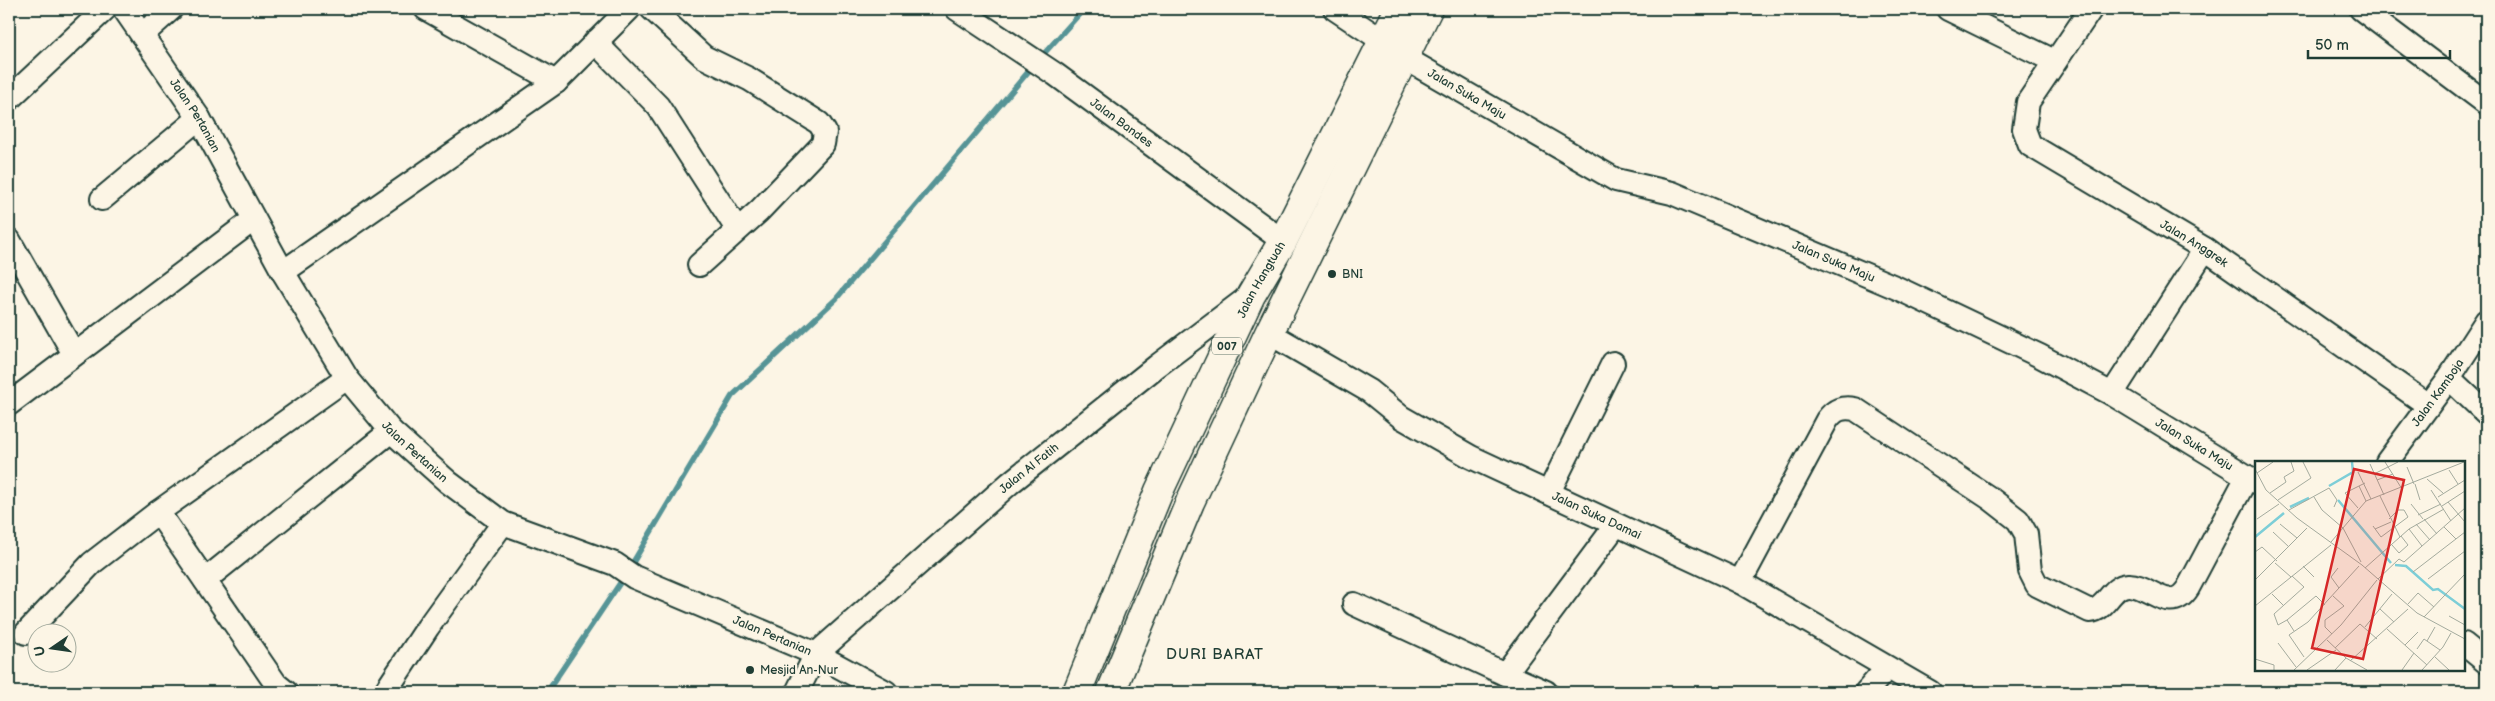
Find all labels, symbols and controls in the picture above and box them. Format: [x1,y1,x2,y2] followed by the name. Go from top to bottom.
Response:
[2308,28,2450,60] scale bar
[2315,36,2349,55] text: 50 m
[1425,66,1509,123] street label: Jalan Suka Maju
[166,76,223,155] street label: Jalan Pertanian
[1087,95,1156,151] street label: Jalan Bandes
[2157,217,2231,271] street label: Jalan Anggrek
[1790,238,1877,286] street label: Jalan Suka Maju
[1234,239,1289,320] street label: Jalan Hangtuah
[1342,267,1363,282] place label: BNI
[1326,268,1338,280] marker: BNI
[1212,338,1242,354] road number: 007
[2409,356,2467,430] street label: Jalan Kamboja
[2153,415,2236,474] street label: Jalan Suka Maju
[378,418,451,486] street label: Jalan Pertanian
[996,440,1062,497] street label: Jalan Al Fatih
[2255,461,2465,671] inset map
[1549,489,1644,543] street label: Jalan Suka Damai
[730,613,814,659] street label: Jalan Pertanian
[28,624,78,674] north arrow
[30,644,49,658] text: U
[1166,645,1264,664] district label: DURI BARAT
[760,663,838,678] place label: Mesjid An-Nur
[744,664,756,676] marker: Mesjid An-Nur

